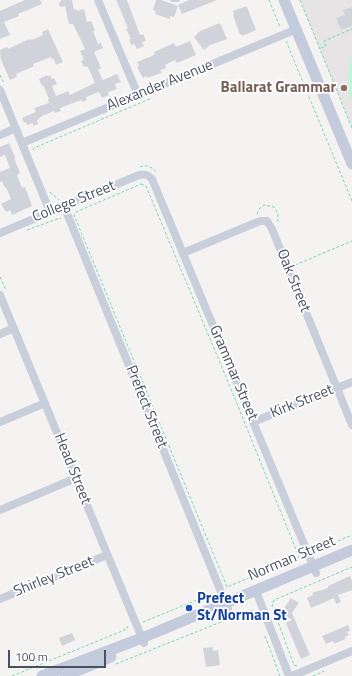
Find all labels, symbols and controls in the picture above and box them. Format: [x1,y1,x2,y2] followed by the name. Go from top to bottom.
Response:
[104,56,216,116] street label: Alexander Avenue
[221,79,336,97] place label: Ballarat Grammar
[339,83,349,93] marker: Ballarat Grammar
[30,177,118,227] street label: College Street
[272,247,314,315] street label: Oak Street
[205,323,261,423] street label: Grammar Street
[121,363,171,451] street label: Prefect Street
[268,381,336,423] street label: Kirk Street
[50,431,94,507] street label: Head Street
[246,532,338,586] street label: Norman Street
[11,553,97,601] street label: Shirley Street
[197,590,287,625] place label: Prefect St/Norman St
[184,603,194,613] marker: Prefect St/Norman St
[10,642,108,668] scale bar
[15,647,48,666] text: 100 m

